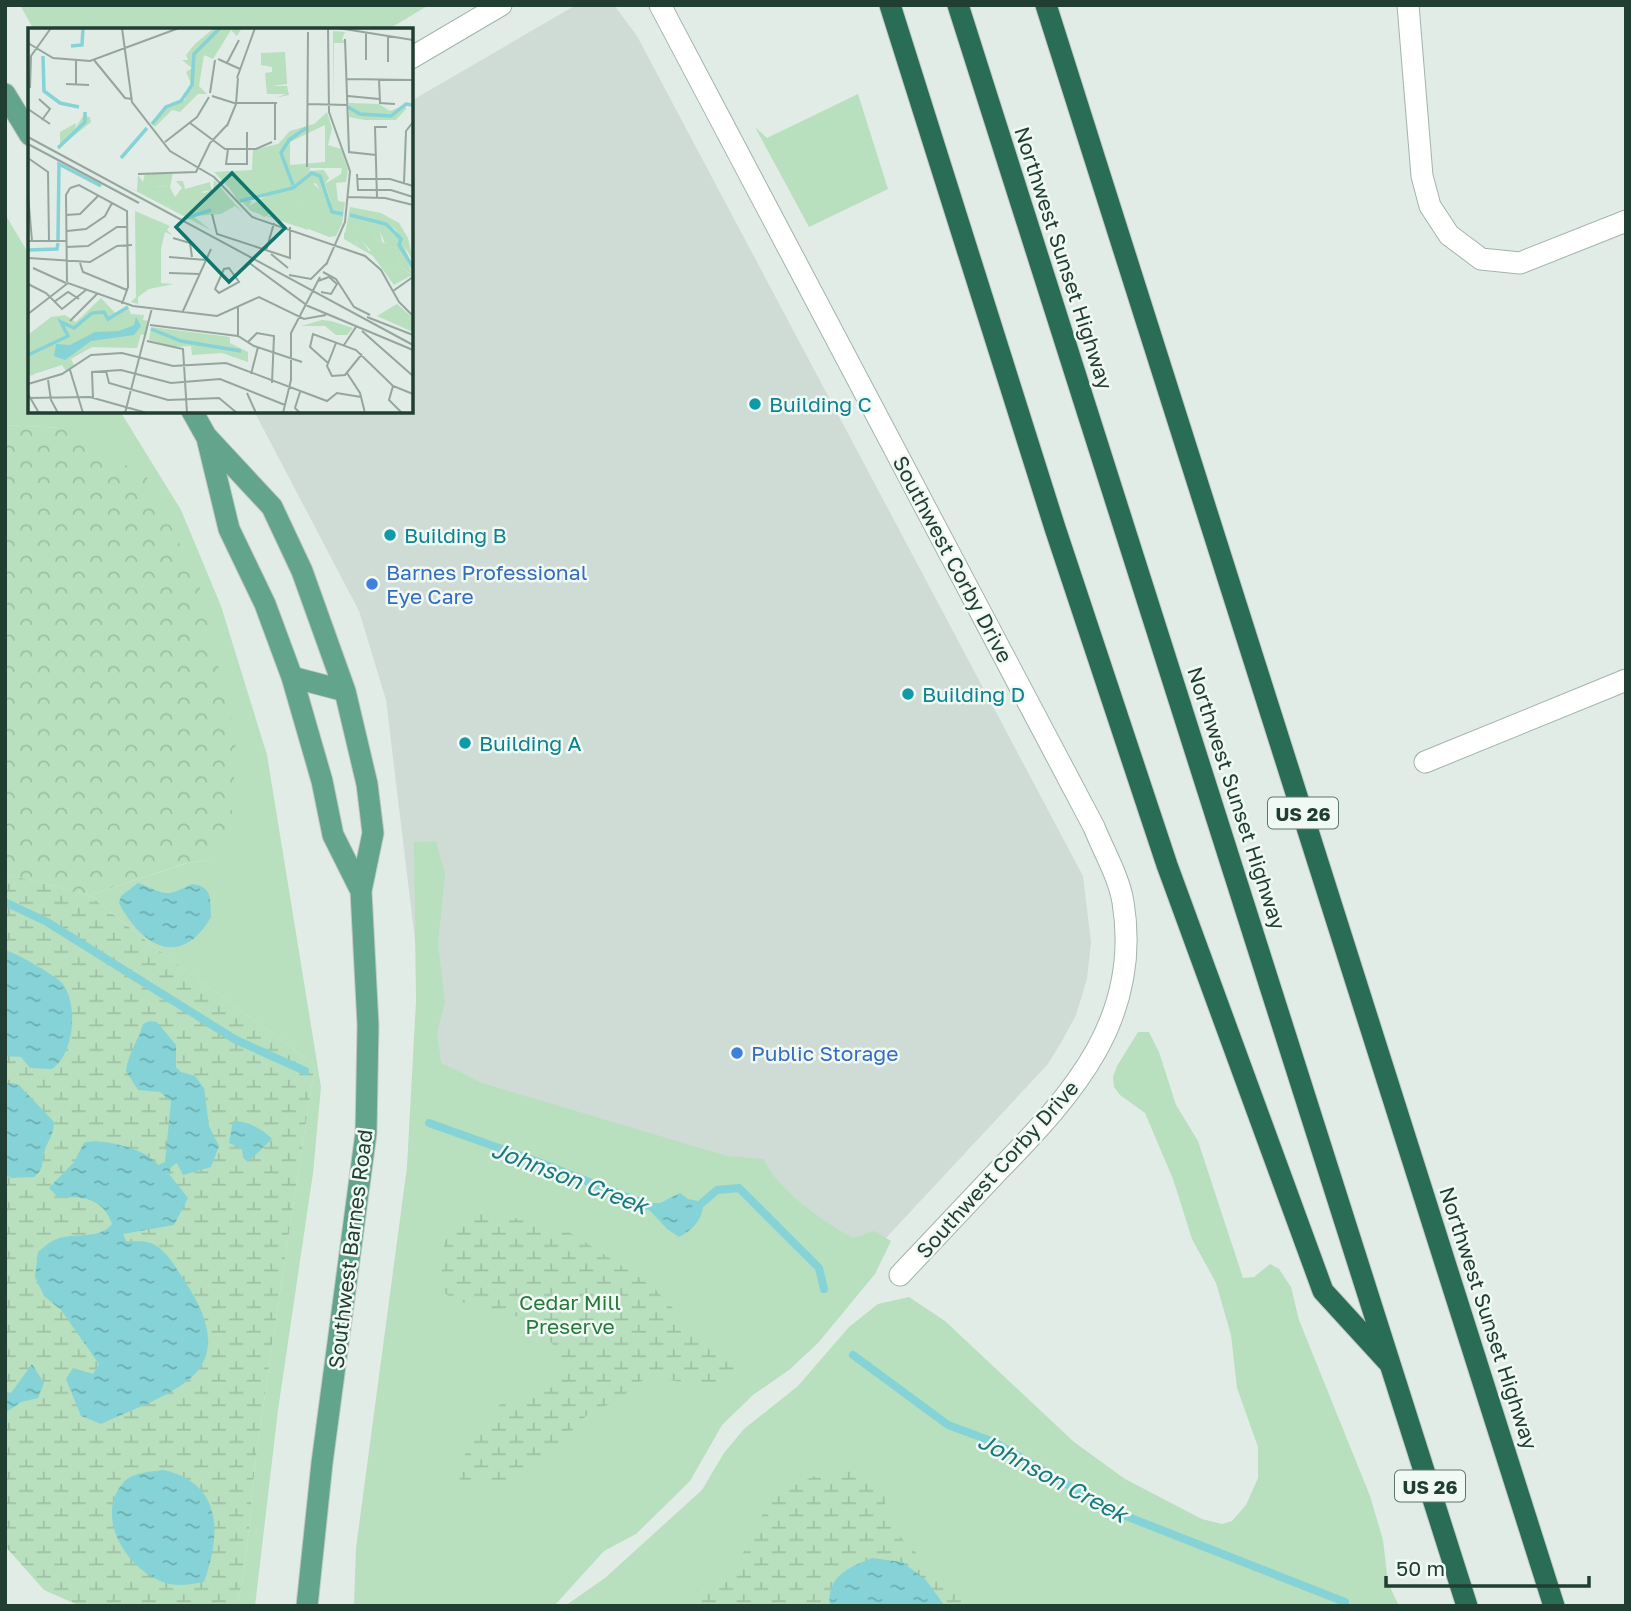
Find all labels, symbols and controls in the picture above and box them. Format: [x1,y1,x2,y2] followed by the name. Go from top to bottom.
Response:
[28,28,413,413] inset map
[1009,123,1119,393] street label: Northwest Sunset Highway
[769,391,872,417] place label: Building C
[747,396,763,412] marker: Building C
[887,451,1019,667] street label: Southwest Corby Drive
[404,522,507,548] place label: Building B
[382,527,398,543] marker: Building B
[386,559,587,609] place label: Barnes Professional Eye Care
[364,576,380,592] marker: Barnes Professional Eye Care
[1182,663,1292,933] street label: Northwest Sunset Highway
[922,681,1025,707] place label: Building D
[900,686,916,702] marker: Building D
[479,730,582,756] place label: Building A
[457,735,473,751] marker: Building A
[1268,798,1338,828] road number: US 26
[751,1040,898,1066] place label: Public Storage
[729,1045,745,1061] marker: Public Storage
[910,1075,1084,1263] street label: Southwest Corby Drive
[322,1128,378,1370] street label: Southwest Barnes Road
[488,1134,654,1220] water label: Johnson Creek
[1434,1183,1544,1453] street label: Northwest Sunset Highway
[519,1289,621,1339] park label: Cedar Mill Preserve
[974,1426,1134,1529] water label: Johnson Creek
[1395,1470,1465,1502] road number: US 26
[1386,1544,1589,1588] scale bar
[1396,1555,1445,1581] text: 50 m

